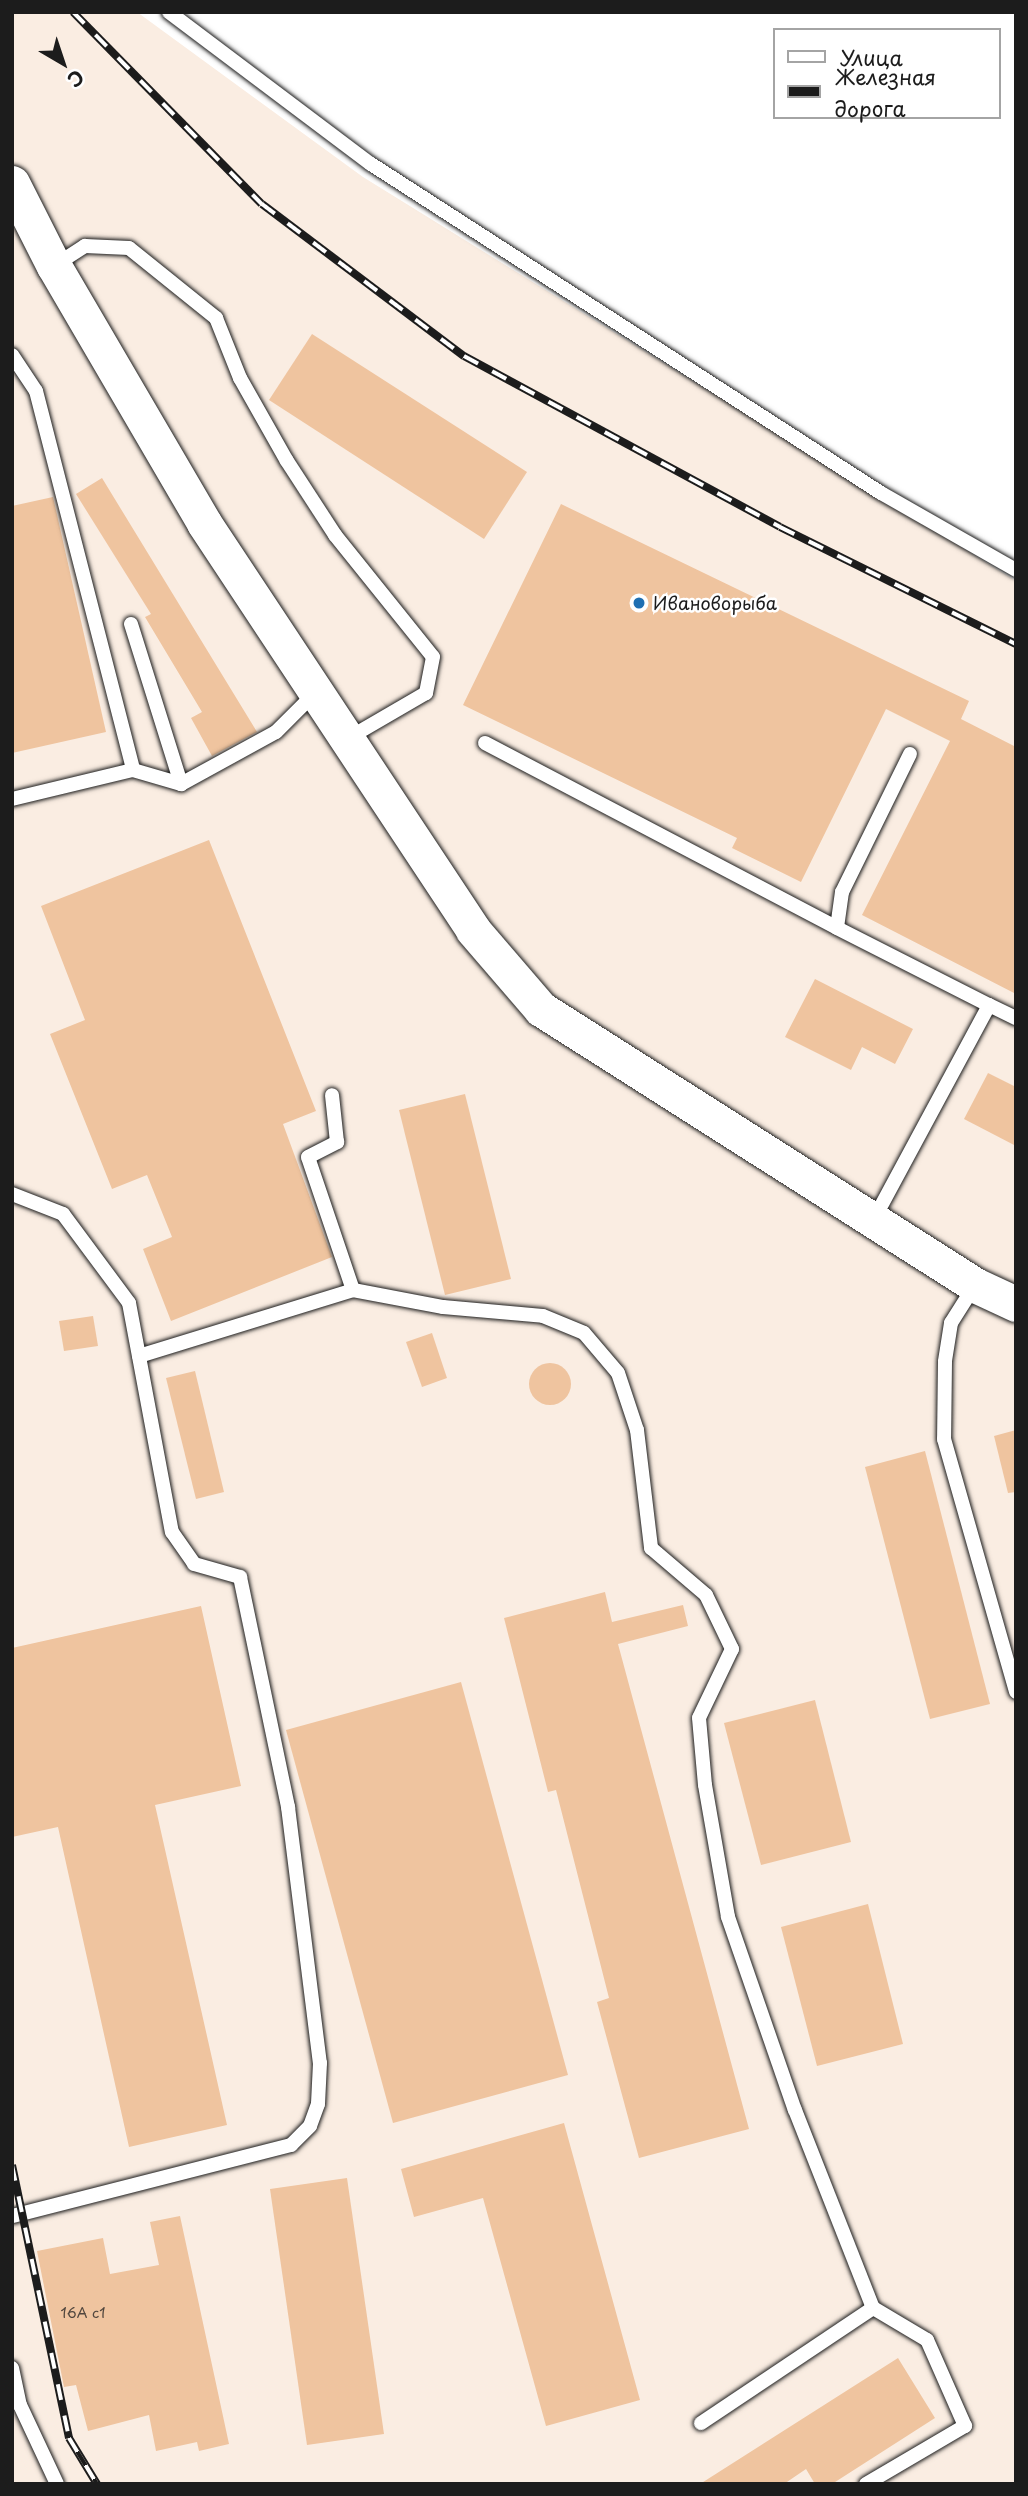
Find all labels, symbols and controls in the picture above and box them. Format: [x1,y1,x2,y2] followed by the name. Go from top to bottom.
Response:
[28,28,98,98] north arrow
[772,28,1000,119] legend
[840,41,903,73] text: Улица
[835,60,936,124] text: Железная дорога
[62,64,91,95] text: С
[653,592,777,614] place label: Ивановорыба
[631,595,647,611] marker: Ивановорыба
[61,2305,105,2321] house number: 16А с1

